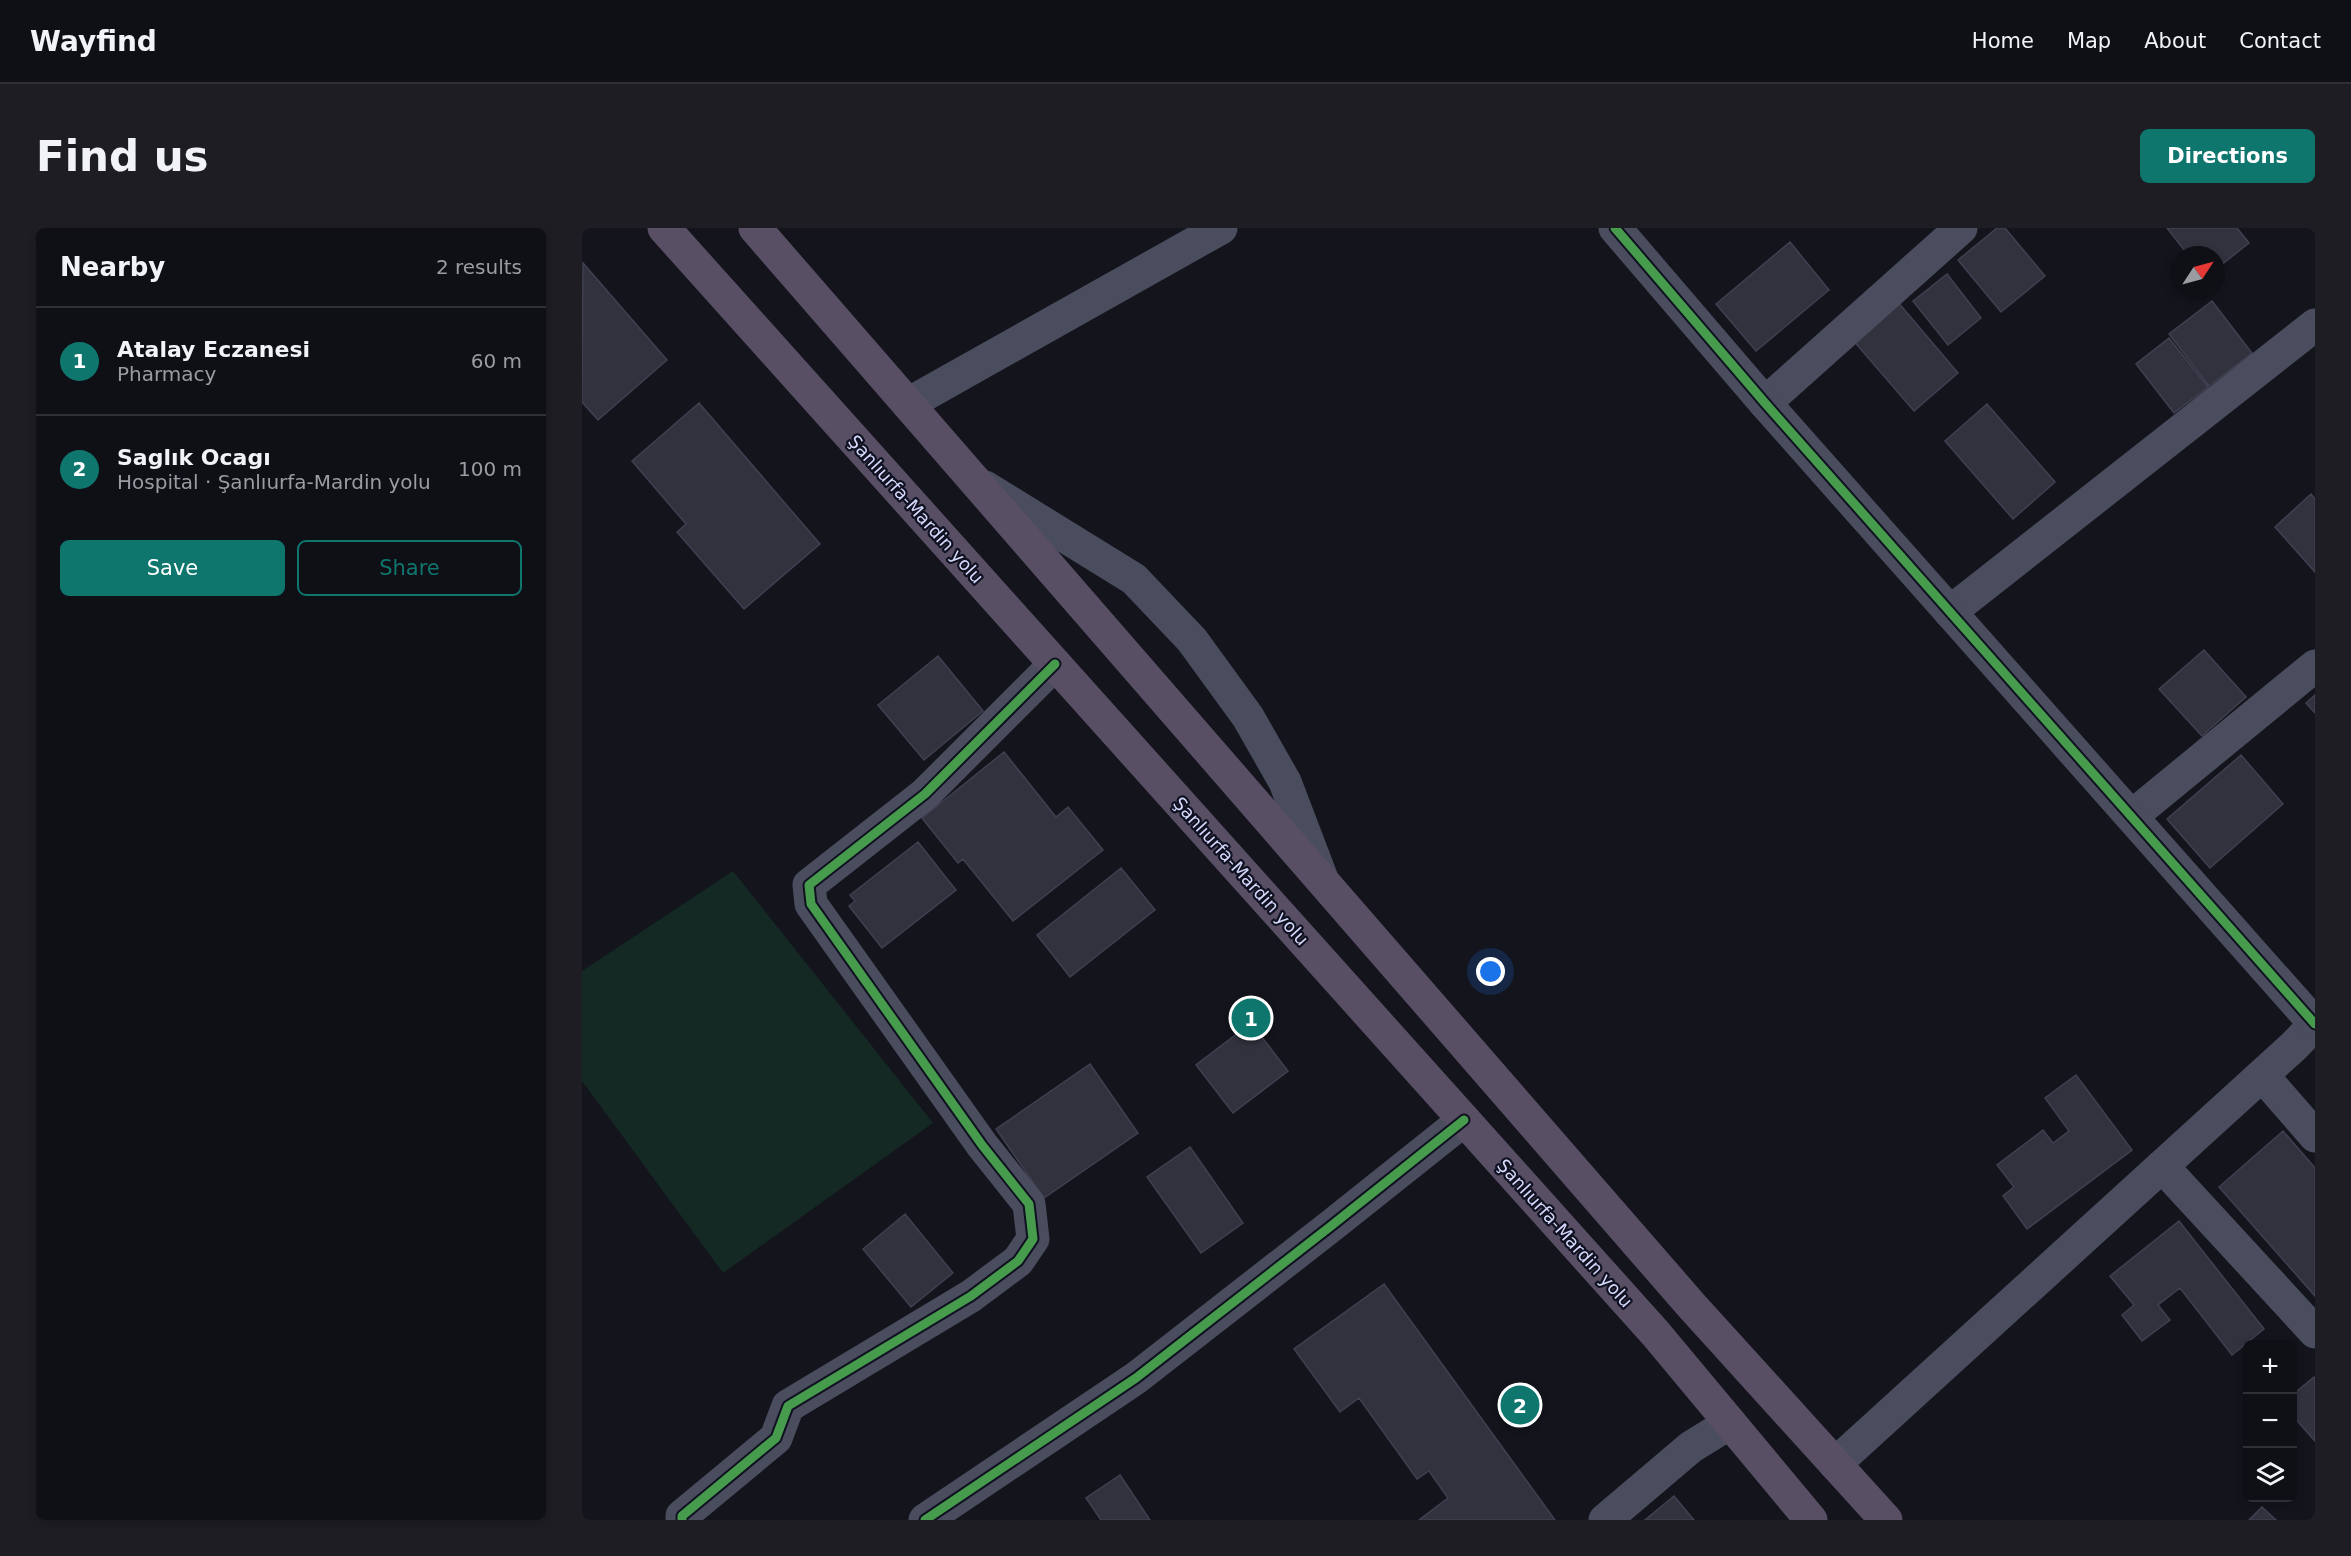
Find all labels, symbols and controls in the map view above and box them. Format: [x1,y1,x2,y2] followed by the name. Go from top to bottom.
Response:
[30,25,157,58] text: Wayfind
[1972,29,2034,53] text: Home
[2067,29,2111,53] text: Map
[2144,29,2206,53] text: About
[2239,29,2321,53] text: Contact
[2140,129,2315,183] button: Directions
[36,132,209,181] text: Find us
[2171,246,2225,300] north arrow
[60,252,165,282] text: Nearby
[436,255,522,279] text: 2 results
[117,337,310,362] text: Atalay Eczanesi
[73,349,86,373] text: 1
[471,349,522,373] text: 60 m
[117,362,216,386] text: Pharmacy
[844,431,988,587] street label: Şanlıurfa-Mardin yolu
[117,445,271,470] text: Saglık Ocagı
[73,457,86,481] text: 2
[458,457,522,481] text: 100 m
[117,470,431,494] text: Hospital · Şanlıurfa-Mardin yolu
[60,540,285,596] button: Save
[297,540,522,596] button: Share
[1169,793,1313,949] street label: Şanlıurfa-Mardin yolu
[1476,957,1505,986] your location
[1232,996,1270,1040] pin: 1
[1493,1155,1637,1311] street label: Şanlıurfa-Mardin yolu
[2243,1340,2297,1502] map controls
[2243,1340,2297,1394] button: +
[1500,1382,1540,1428] pin: 2
[2243,1394,2297,1448] button: −
[2243,1448,2297,1502] button: layers

